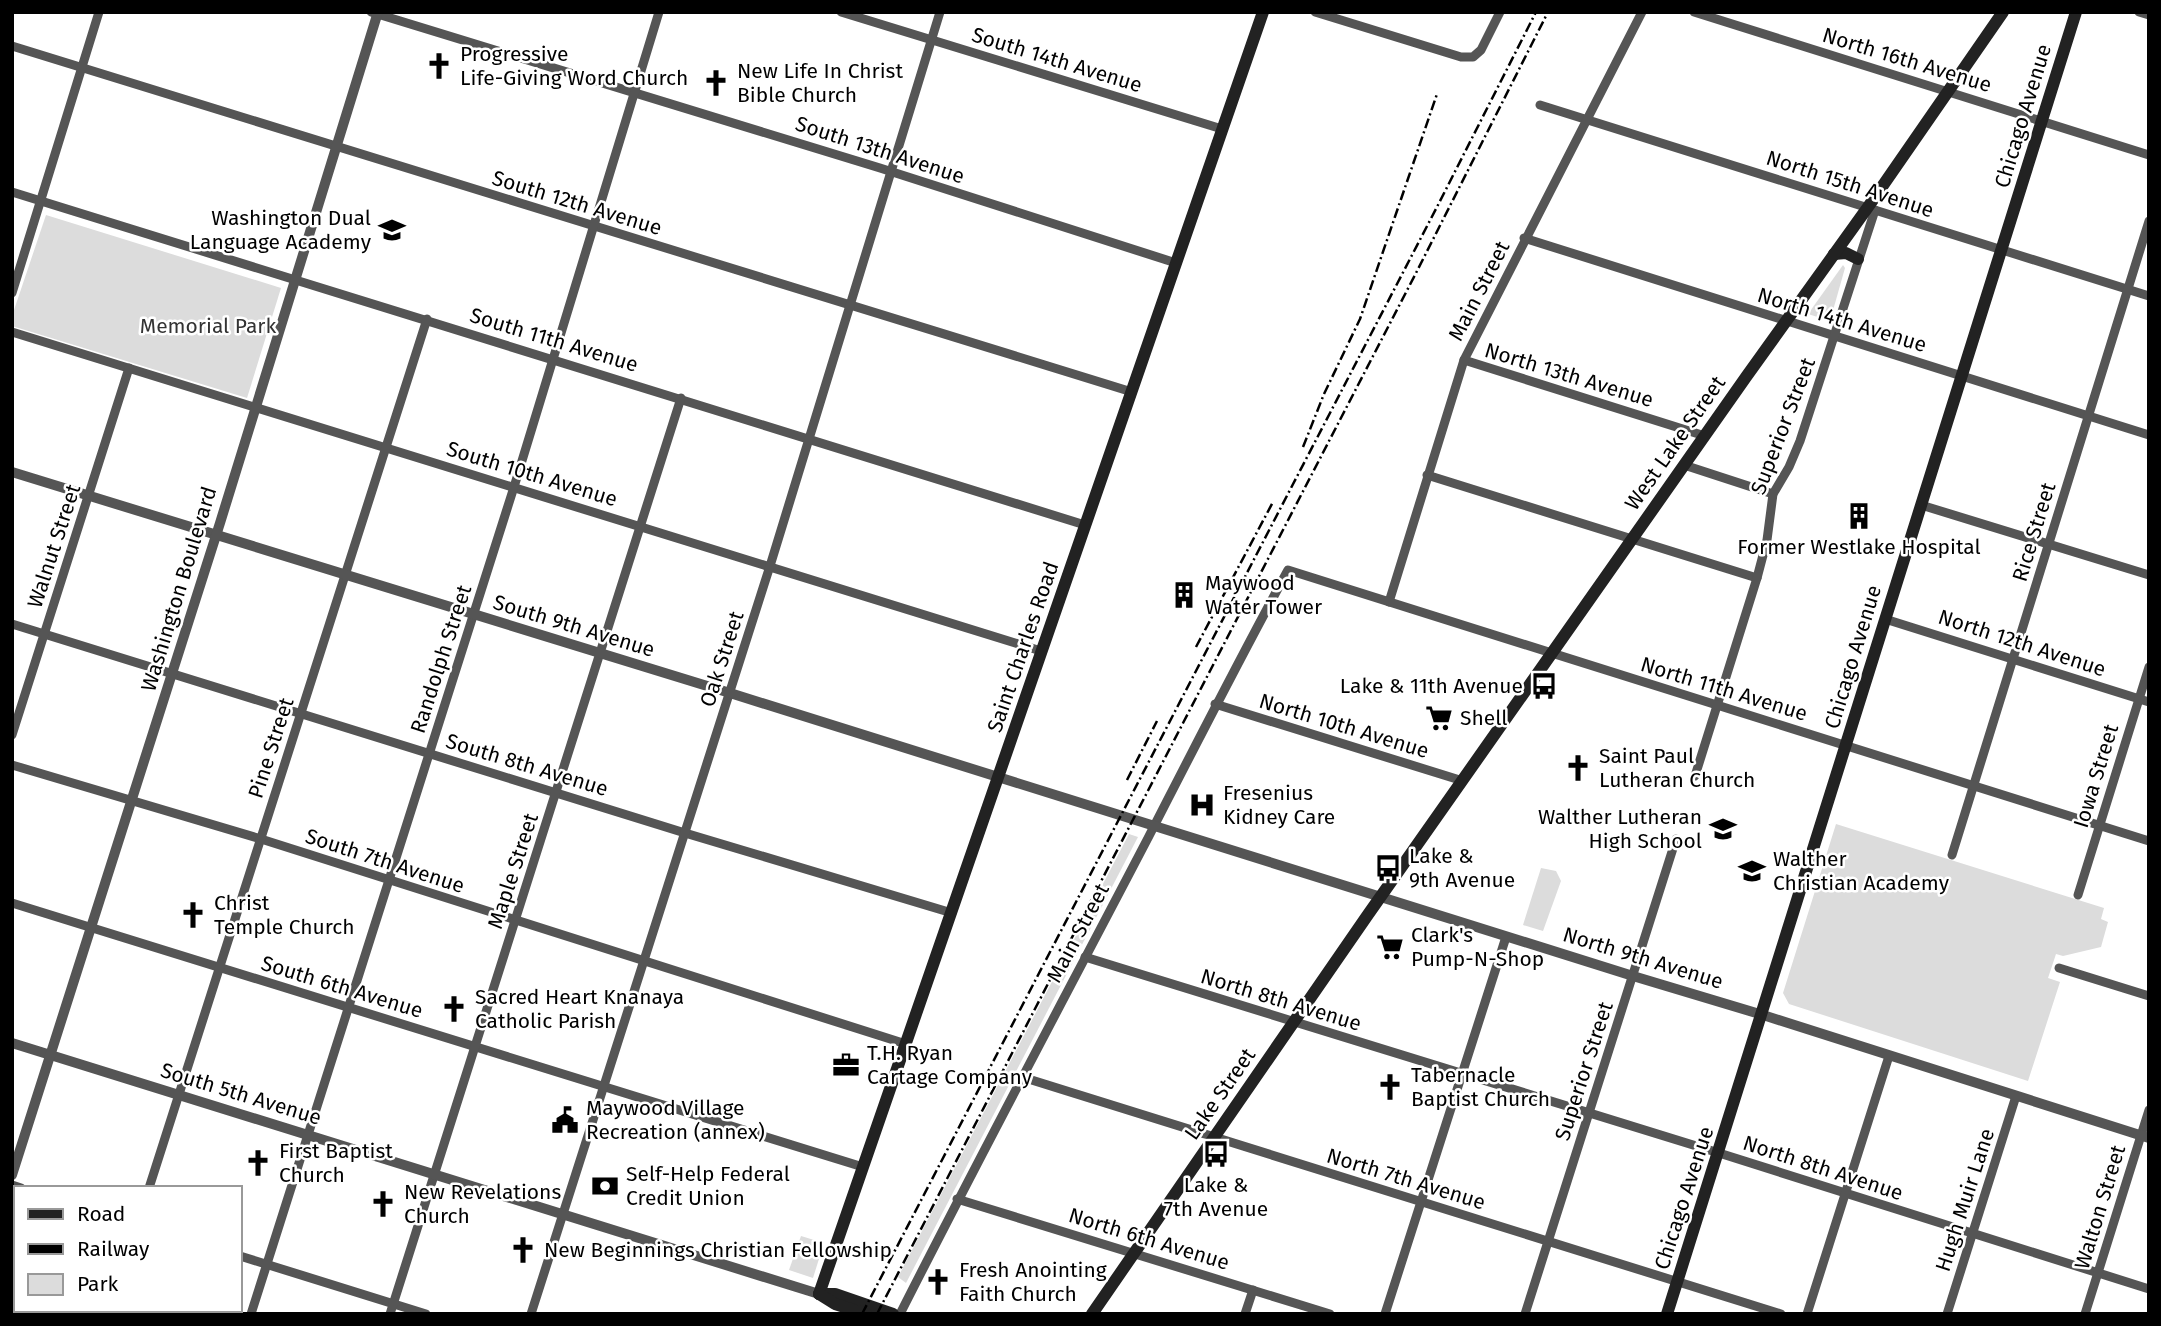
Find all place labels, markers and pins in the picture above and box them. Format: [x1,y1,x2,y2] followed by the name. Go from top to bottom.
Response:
[460,41,688,91] place label: Progressive Life-Giving Word Church
[424,51,454,81] church icon: Progressive Life-Giving Word Church
[737,58,903,108] place label: New Life In Christ Bible Church
[701,68,731,98] church icon: New Life In Christ Bible Church
[190,205,372,255] place label: Washington Dual Language Academy
[377,215,407,245] school or university icon: Washington Dual Language Academy
[1844,501,1874,531] building icon: Former Westlake Hospital
[1737,534,1981,560] place label: Former Westlake Hospital
[1205,570,1322,620] place label: Maywood Water Tower
[1169,580,1199,610] building icon: Maywood Water Tower
[1529,671,1559,701] bus stop icon: Lake & 11th Avenue
[1340,673,1523,699] place label: Lake & 11th Avenue
[1424,703,1454,733] supermarket icon: Shell
[1460,705,1508,731] place label: Shell
[1599,743,1755,793] place label: Saint Paul Lutheran Church
[1563,753,1593,783] church icon: Saint Paul Lutheran Church
[1223,780,1335,830] place label: Fresenius Kidney Care
[1187,790,1217,820] hospital icon: Fresenius Kidney Care
[1538,804,1702,854] place label: Walther Lutheran High School
[1708,814,1738,844] school or university icon: Walther Lutheran High School
[1409,843,1515,893] place label: Lake & 9th Avenue
[1773,846,1950,896] place label: Walther Christian Academy
[1373,853,1403,883] bus stop icon: Lake & 9th Avenue
[1737,856,1767,886] school or university icon: Walther Christian Academy
[214,890,355,940] place label: Christ Temple Church
[178,900,208,930] church icon: Christ Temple Church
[1411,922,1544,972] place label: Clark's Pump-N-Shop
[1375,932,1405,962] supermarket icon: Clark's Pump-N-Shop
[475,984,684,1034] place label: Sacred Heart Knanaya Catholic Parish
[439,994,469,1024] church icon: Sacred Heart Knanaya Catholic Parish
[867,1040,1033,1090] place label: T.H. Ryan Cartage Company
[831,1050,861,1080] office icon: T.H. Ryan Cartage Company
[1411,1062,1550,1112] place label: Tabernacle Baptist Church
[1375,1072,1405,1102] church icon: Tabernacle Baptist Church
[586,1095,765,1145] place label: Maywood Village Recreation (annex)
[550,1105,580,1135] public building icon: Maywood Village Recreation (annex)
[279,1138,393,1188] place label: First Baptist Church
[1201,1139,1231,1169] bus stop icon: Lake & 7th Avenue
[243,1148,273,1178] church icon: First Baptist Church
[626,1161,790,1211] place label: Self-Help Federal Credit Union
[590,1171,620,1201] bank icon: Self-Help Federal Credit Union
[1164,1172,1268,1222] place label: Lake & 7th Avenue
[404,1179,561,1229] place label: New Revelations Church
[368,1189,398,1219] church icon: New Revelations Church
[508,1235,538,1265] church icon: New Beginnings Christian Fellowship
[544,1237,892,1263] place label: New Beginnings Christian Fellowship
[959,1257,1107,1307] place label: Fresh Anointing Faith Church
[923,1267,953,1297] church icon: Fresh Anointing Faith Church

